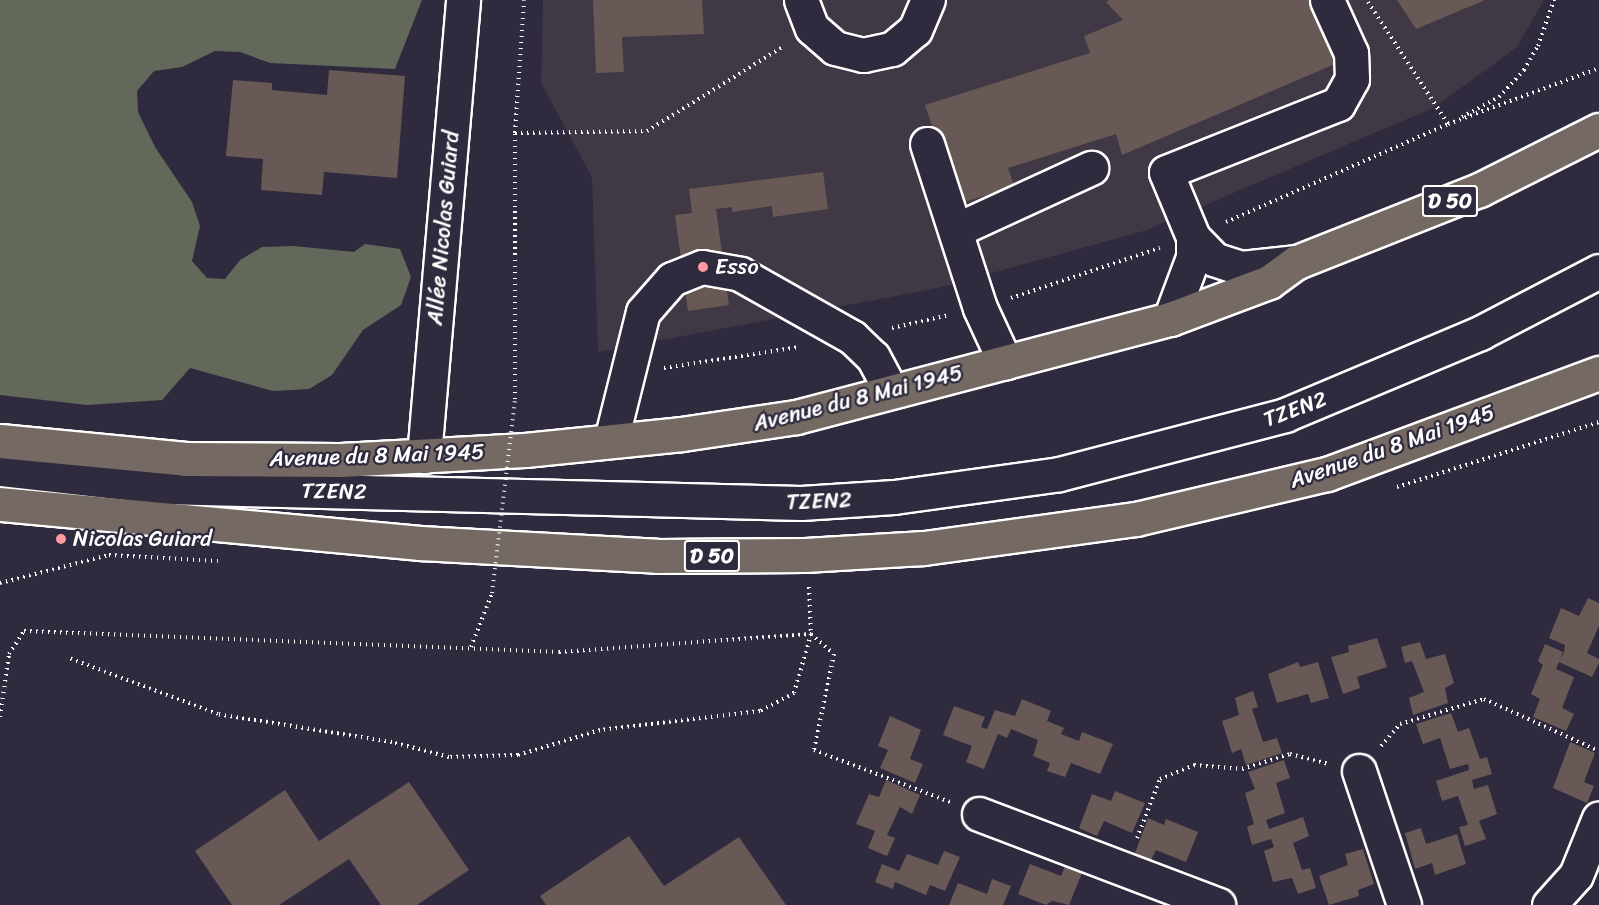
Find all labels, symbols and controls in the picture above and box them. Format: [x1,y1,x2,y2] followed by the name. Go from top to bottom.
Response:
[421,130,465,326] street label: Allée Nicolas Guiard
[1422,183,1478,219] road number: D 50
[715,254,759,280] place label: Esso
[696,260,710,274] marker: Esso
[751,359,965,437] street label: Avenue du 8 Mai 1945
[1260,385,1330,433] street label: TZEN2
[1286,399,1498,493] street label: Avenue du 8 Mai 1945
[269,438,485,472] street label: Avenue du 8 Mai 1945
[301,477,367,505] street label: TZEN2
[786,487,852,515] street label: TZEN2
[73,526,212,552] place label: Nicolas Guiard
[54,532,68,546] marker: Nicolas Guiard
[684,538,740,574] road number: D 50

